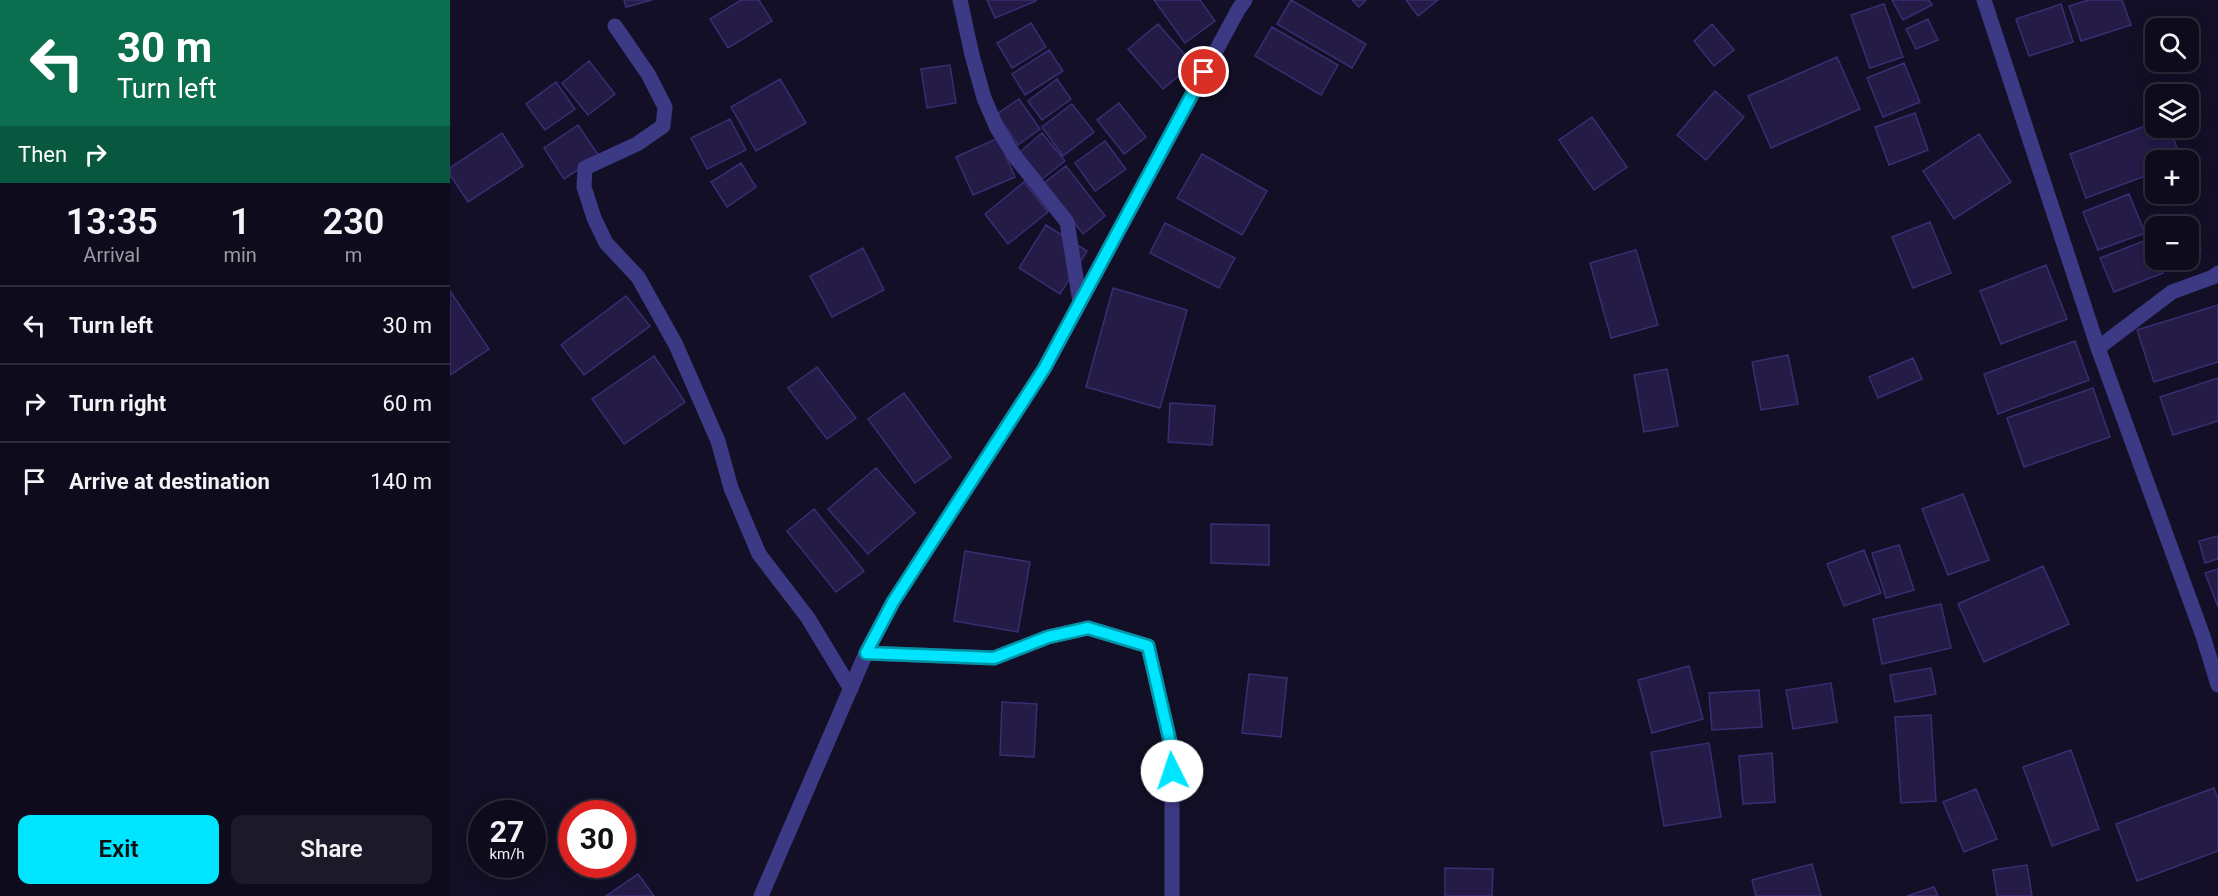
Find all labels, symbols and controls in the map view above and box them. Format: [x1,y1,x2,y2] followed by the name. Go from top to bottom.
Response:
[2145,18,2199,270] map controls
[2145,18,2199,72] button: search
[117,23,212,72] text: 30 m
[18,24,96,102] icon: left
[1178,46,1229,97] pin
[1187,55,1220,88] icon: arrive
[117,73,217,105] text: Turn left
[2145,84,2199,138] button: layers
[79,138,112,171] icon: right
[18,142,67,167] text: Then
[2145,150,2199,204] button: +
[66,201,158,243] text: 13:35
[230,201,250,243] text: 1
[323,201,384,243] text: 230
[2145,216,2199,270] button: −
[83,243,140,267] text: Arrival
[223,243,257,267] text: min
[345,243,362,267] text: m
[18,309,51,342] icon: left
[69,313,153,338] text: Turn left
[383,313,432,338] text: 30 m
[18,387,51,420] icon: right
[69,391,166,416] text: Turn right
[383,391,432,416] text: 60 m
[18,465,51,498] icon: arrive
[69,469,270,494] text: Arrive at destination
[370,469,432,494] text: 140 m
[1140,739,1204,803] position arrow
[558,800,636,878] speed limit sign: 30
[490,814,524,849] text: 27
[18,815,219,884] button: Exit
[231,815,432,884] button: Share
[489,845,525,863] text: km/h

